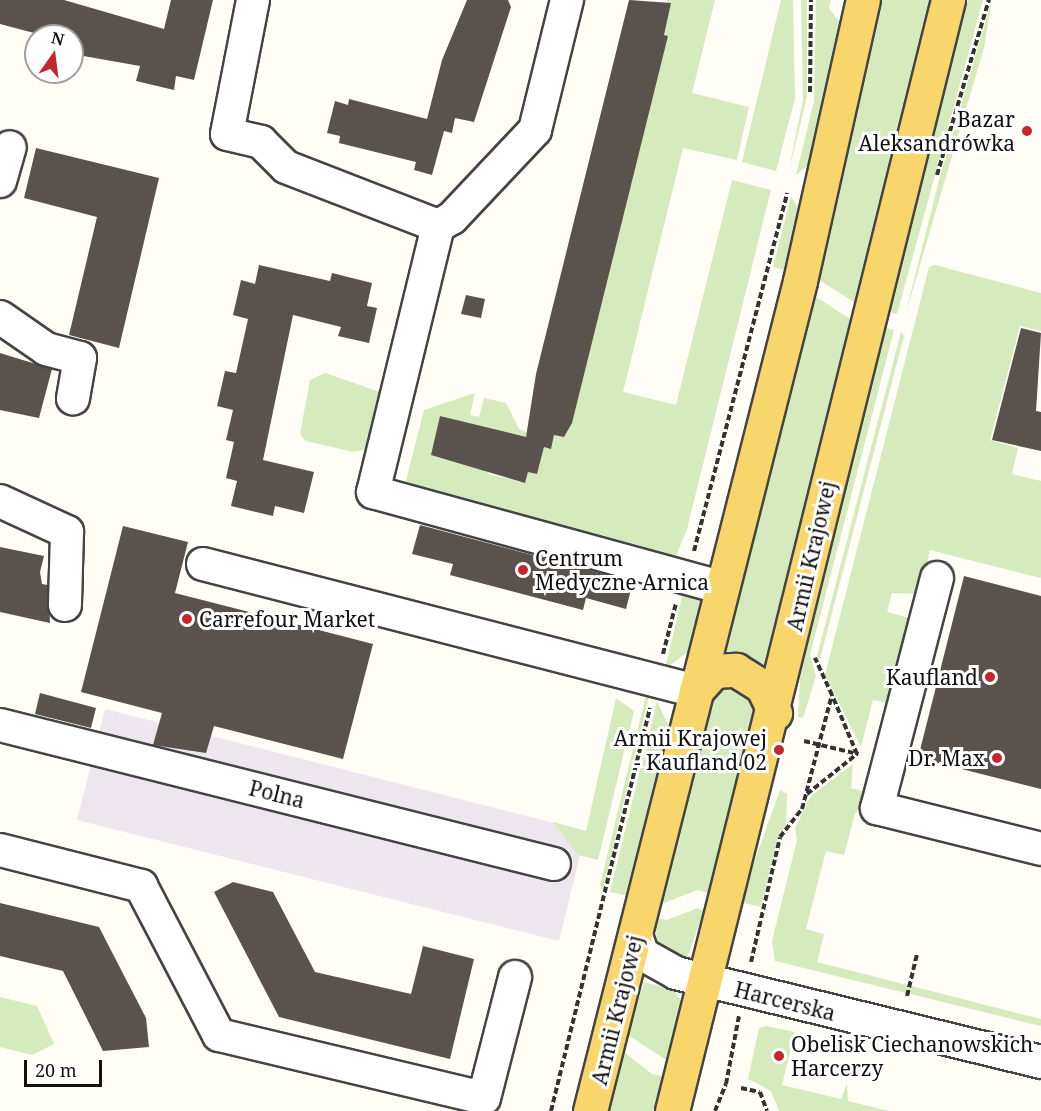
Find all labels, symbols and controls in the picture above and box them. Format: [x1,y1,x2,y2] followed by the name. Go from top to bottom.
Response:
[24,24,84,84] north arrow
[49,26,67,51] text: N
[858,106,1015,156] place label: Bazar Aleksandrówka
[1020,124,1034,138] marker: Bazar Aleksandrówka
[781,478,841,634] street label: Armii Krajowej
[535,545,709,595] place label: Centrum Medyczne Arnica
[516,563,530,577] marker: Centrum Medyczne Arnica
[199,606,375,632] place label: Carrefour Market
[180,612,194,626] marker: Carrefour Market
[886,664,978,690] place label: Kaufland
[983,670,997,684] marker: Kaufland
[614,725,767,775] place label: Armii Krajowej - Kaufland 02
[772,743,786,757] marker: Armii Krajowej - Kaufland 02
[908,745,985,771] place label: Dr. Max
[990,751,1004,765] marker: Dr. Max
[246,775,308,813] street label: Polna
[586,932,648,1088] street label: Armii Krajowej
[732,976,838,1026] street label: Harcerska
[791,1031,1033,1081] place label: Obelisk Ciechanowskich Harcerzy
[27,1048,105,1086] scale bar
[772,1049,786,1063] marker: Obelisk Ciechanowskich Harcerzy
[35,1058,77,1082] text: 20 m

